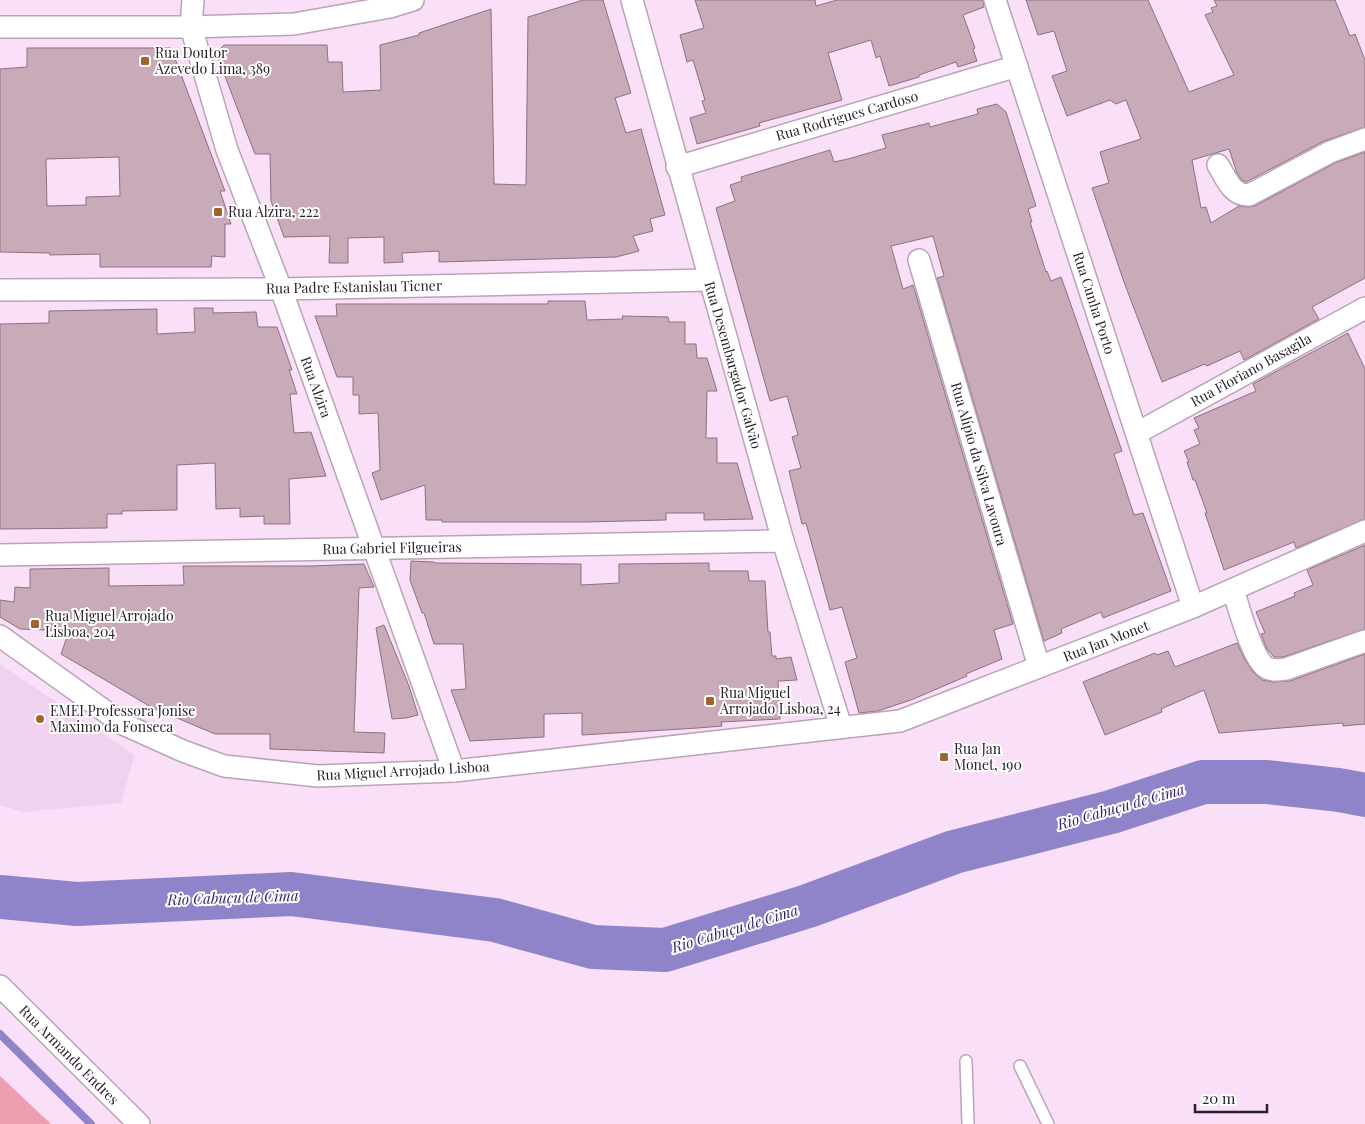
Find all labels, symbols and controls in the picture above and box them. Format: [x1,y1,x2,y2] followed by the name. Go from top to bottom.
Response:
[154,43,270,78] place label: Rua Doutor Azevedo Lima, 389
[139,55,151,67] marker: Rua Doutor Azevedo Lima, 389
[773,86,921,145] street label: Rua Rodrigues Cardoso
[228,202,319,221] place label: Rua Alzira, 222
[212,206,224,218] marker: Rua Alzira, 222
[1069,249,1120,357] street label: Rua Cunha Porto
[266,275,443,298] street label: Rua Padre Estanislau Ticner
[700,279,767,451] street label: Rua Desembargador Galvão
[1187,328,1314,411] street label: Rua Floriano Basagila
[297,354,336,420] street label: Rua Alzira
[947,380,1012,548] street label: Rua Alípio da Silva Lavoura
[322,537,462,558] street label: Rua Gabriel Filgueiras
[45,606,174,641] place label: Rua Miguel Arrojado Lisboa, 204
[1060,615,1152,666] street label: Rua Jan Monet
[29,618,41,630] marker: Rua Miguel Arrojado Lisboa, 204
[719,683,841,718] place label: Rua Miguel Arrojado Lisboa, 24
[704,695,716,707] marker: Rua Miguel Arrojado Lisboa, 24
[50,701,195,736] place label: EMEI Professora Jonise Maximo da Fonseca
[34,713,46,725] marker: EMEI Professora Jonise Maximo da Fonseca
[954,739,1022,774] place label: Rua Jan Monet, 190
[938,751,950,763] marker: Rua Jan Monet, 190
[316,756,490,785] street label: Rua Miguel Arrojado Lisboa
[1054,778,1187,834] water label: Rio Cabuçu de Cima
[166,885,299,909] water label: Rio Cabuçu de Cima
[668,899,801,957] water label: Rio Cabuçu de Cima
[15,1001,123,1109] street label: Rua Armando Endres
[1195,1082,1268,1114] scale bar
[1202,1088,1236,1108] text: 20 m

